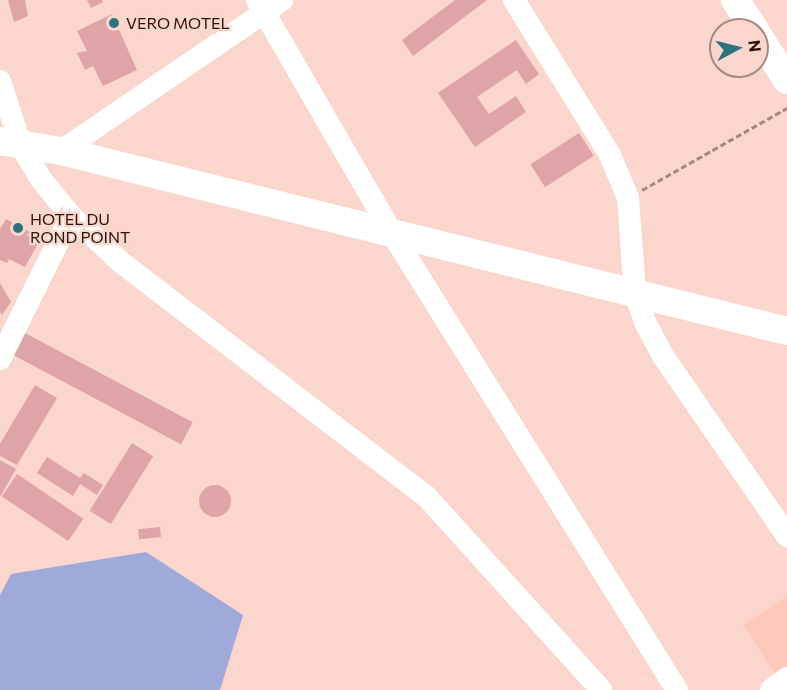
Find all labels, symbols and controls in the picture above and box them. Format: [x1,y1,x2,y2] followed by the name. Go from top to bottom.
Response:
[126,13,230,33] place label: VERO MOTEL
[107,16,121,30] marker: VERO MOTEL
[709,18,769,78] north arrow
[745,39,766,53] text: N
[30,209,130,247] place label: HOTEL DU ROND POINT
[11,221,25,235] marker: HOTEL DU ROND POINT

